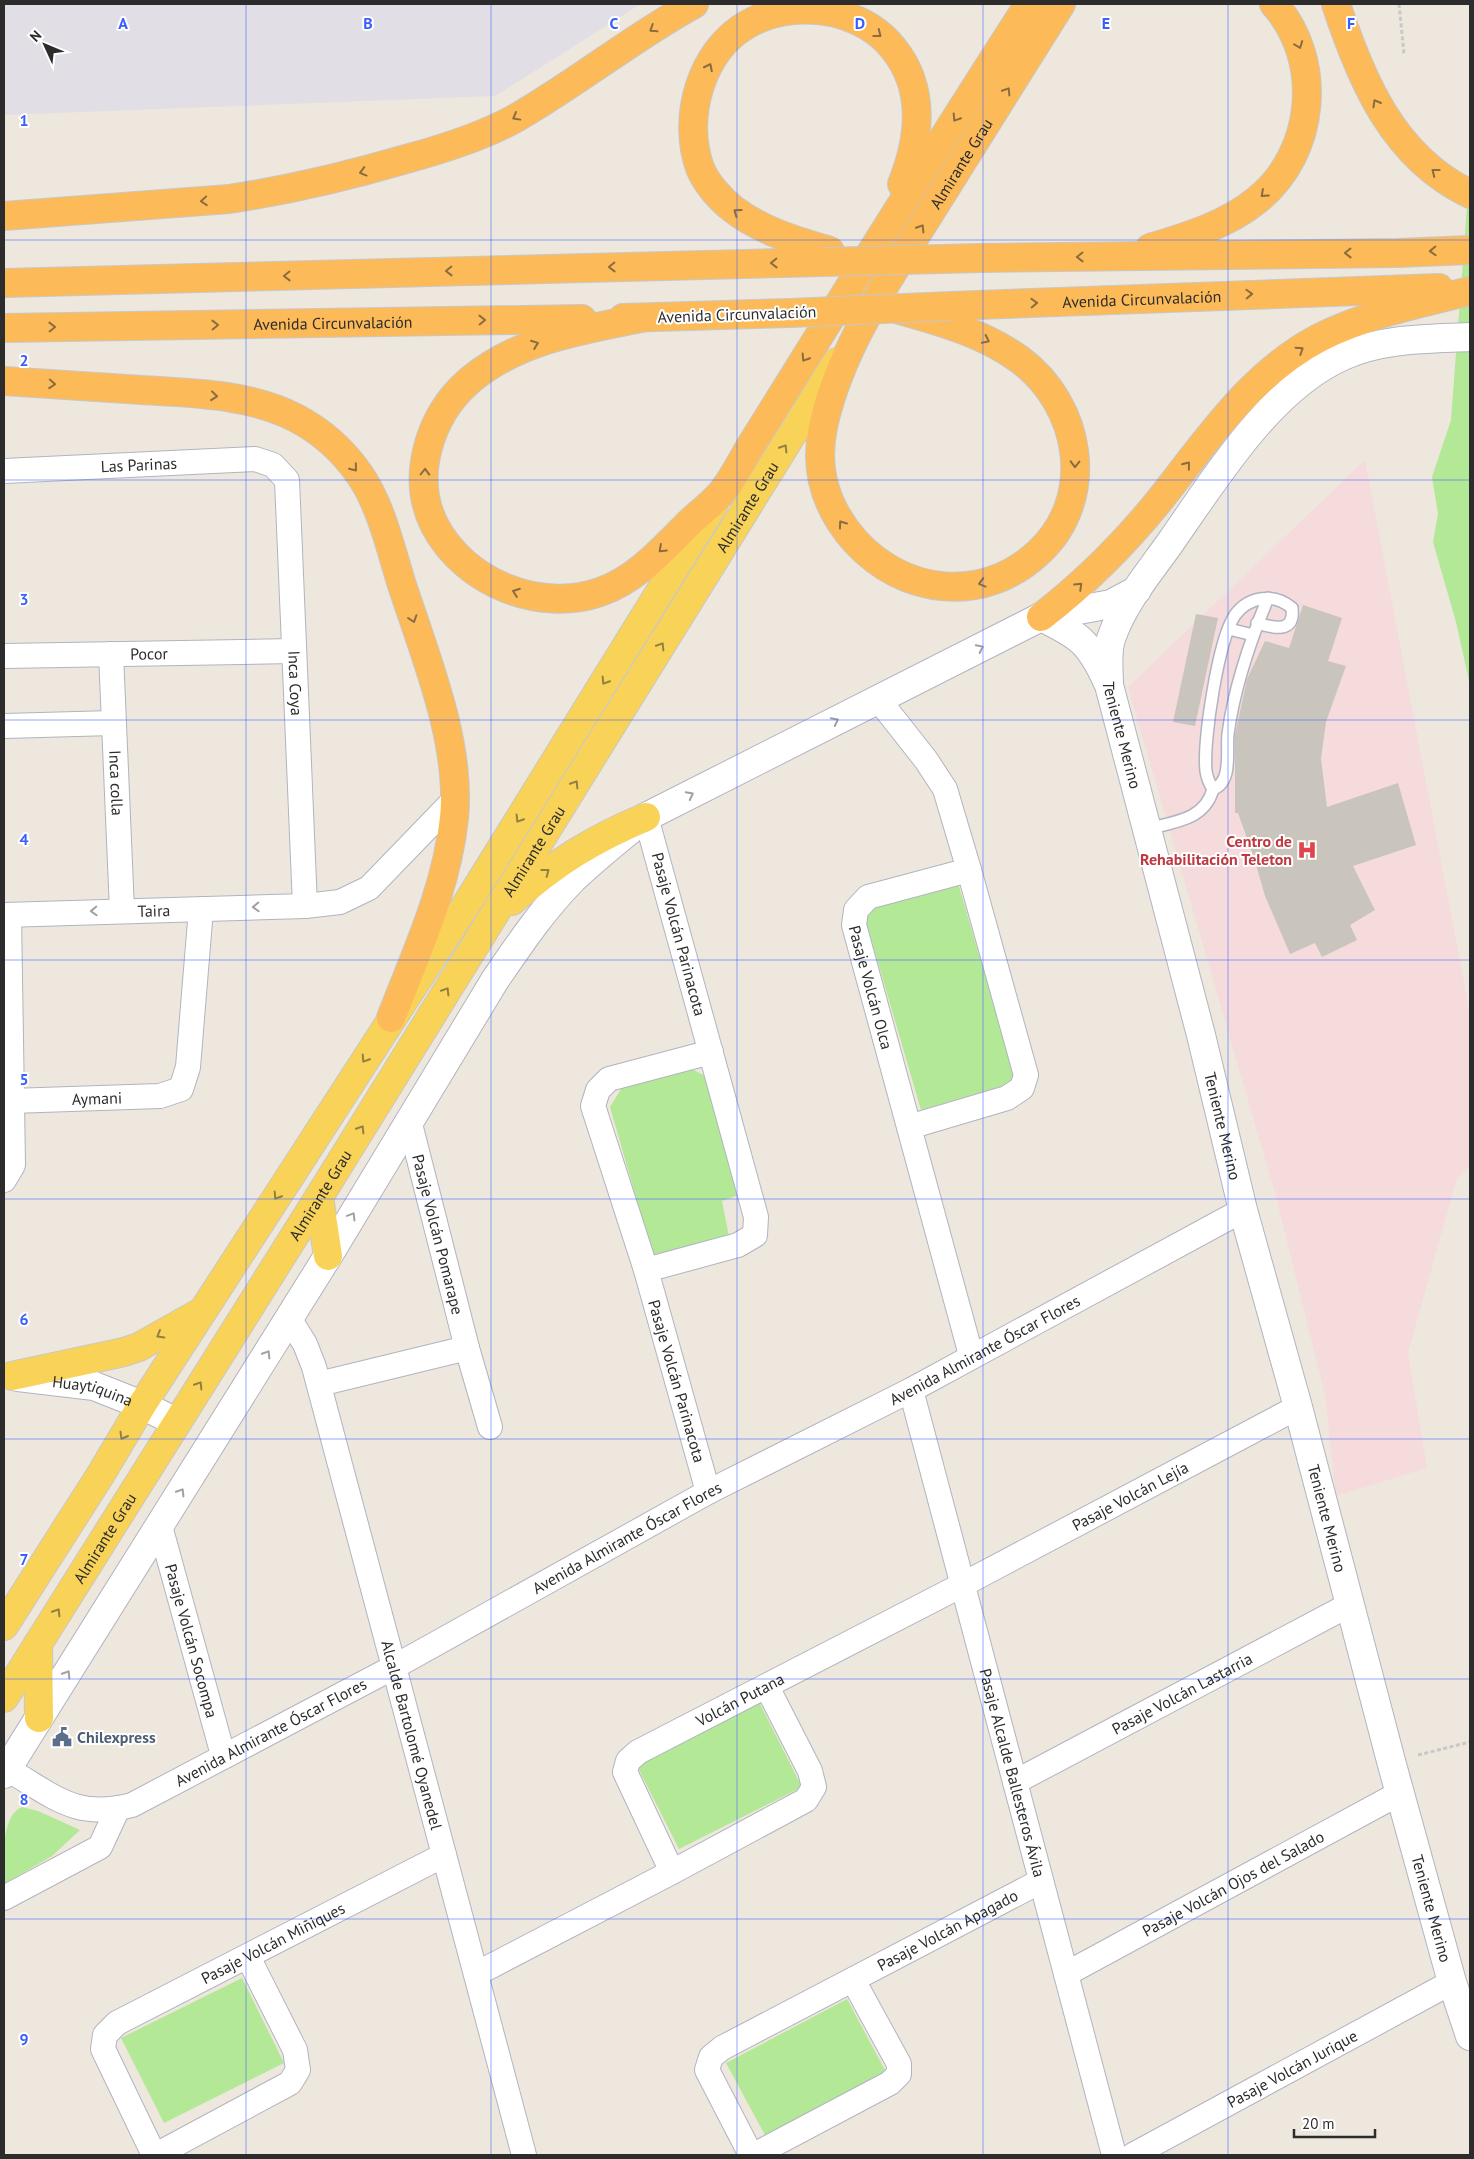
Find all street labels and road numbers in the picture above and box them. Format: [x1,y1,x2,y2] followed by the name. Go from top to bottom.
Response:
[925,115,997,212] street label: Almirante Grau
[1062,286,1222,312] street label: Avenida Circunvalación
[657,301,817,327] street label: Avenida Circunvalación
[253,312,413,334] street label: Avenida Circunvalación
[100,453,178,476] street label: Las Parinas
[712,458,783,556] street label: Almirante Grau
[130,643,169,664] street label: Pocor
[284,650,307,716] street label: Inca Coya
[1099,681,1146,791] street label: Teniente Merino
[105,750,128,816] street label: Inca colla
[498,802,569,900] street label: Almirante Grau
[648,850,710,1018] street label: Pasaje Volcán Parinacota
[137,900,171,921] street label: Taira
[845,923,897,1052] street label: Pasaje Volcán Olca
[1200,1070,1245,1182] street label: Teniente Merino
[71,1087,122,1109] street label: Aymani
[284,1146,356,1244] street label: Almirante Grau
[408,1152,468,1317] street label: Pasaje Volcán Pomarape
[886,1290,1084,1409] street label: Avenida Almirante Óscar Flores
[644,1297,710,1465] street label: Pasaje Volcán Parinacota
[51,1371,136,1410] street label: Huaytiquina
[1068,1457,1192,1535] street label: Pasaje Volcán Lejía
[1304,1462,1351,1574] street label: Teniente Merino
[529,1477,725,1598] street label: Avenida Almirante Óscar Flores
[69,1489,140,1587] street label: Almirante Grau
[161,1561,222,1720] street label: Pasaje Volcán Socompa
[377,1638,447,1832] street label: Alcalde Bartolomé Oyanedel
[1108,1648,1256,1739] street label: Pasaje Volcán Lastarria
[975,1666,1050,1879] street label: Pasaje Alcalde Ballesteros Ávila
[691,1668,787,1731] street label: Volcán Putana
[171,1673,370,1791] street label: Avenida Almirante Óscar Flores
[1139,1826,1327,1941] street label: Pasaje Volcán Ojos del Salado
[1407,1853,1456,1964] street label: Teniente Merino
[874,1885,1021,1975] street label: Pasaje Volcán Apagado
[198,1898,348,1988] street label: Pasaje Volcán Miñiques
[1223,2025,1361,2112] street label: Pasaje Volcán Jurique

